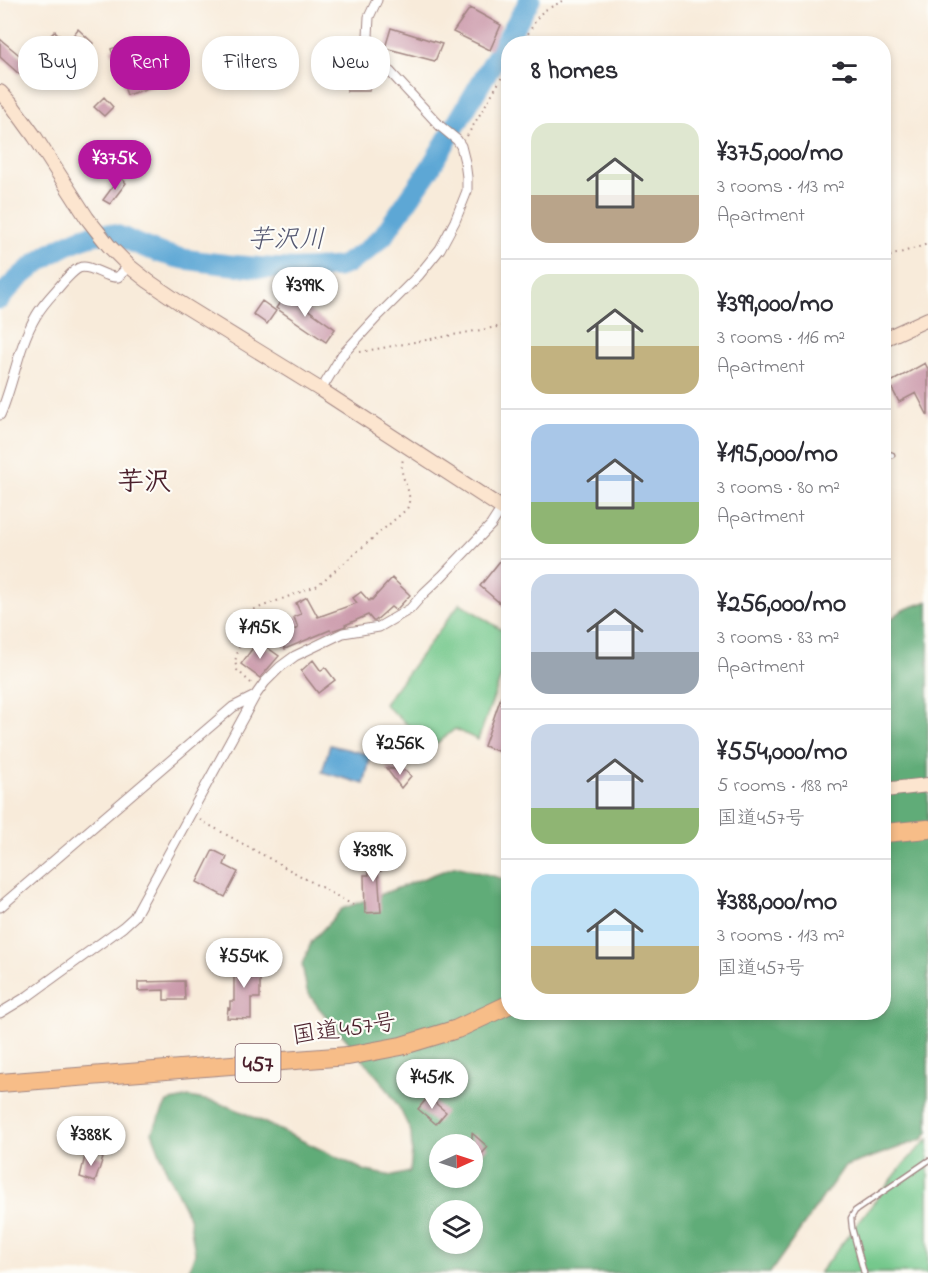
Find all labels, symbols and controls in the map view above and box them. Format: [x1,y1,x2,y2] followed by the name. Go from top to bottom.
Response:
[18,36,98,90] chip: Buy
[110,36,190,90] chip: Rent
[202,36,299,90] chip: Filters
[311,36,390,90] chip: New
[531,53,618,91] text: 8 homes
[828,56,861,89] icon: filters
[717,135,843,173] text: ¥375,000/mo
[73,140,157,191] pin: ¥375K
[92,145,138,174] text: ¥375K
[579,147,651,219] icon: home
[717,173,845,202] text: 3 rooms · 113 m²
[717,202,805,231] text: Apartment
[247,222,325,260] water label: 芋沢川
[263,267,347,318] pin: ¥399K
[286,272,324,301] text: ¥399K
[717,286,833,324] text: ¥399,000/mo
[579,298,651,370] icon: home
[717,324,845,353] text: 3 rooms · 116 m²
[717,353,805,382] text: Apartment
[717,436,838,474] text: ¥195,000/mo
[579,448,651,520] icon: home
[117,464,171,503] district label: 芋沢
[717,474,840,503] text: 3 rooms · 80 m²
[717,503,805,532] text: Apartment
[717,586,846,624] text: ¥256,000/mo
[579,598,651,670] icon: home
[218,609,302,660] pin: ¥195K
[239,614,281,643] text: ¥195K
[717,624,839,653] text: 3 rooms · 83 m²
[717,653,805,682] text: Apartment
[358,725,442,776] pin: ¥256K
[376,730,424,759] text: ¥256K
[717,734,848,772] text: ¥554,000/mo
[579,748,651,820] icon: home
[717,772,848,801] text: 5 rooms · 188 m²
[717,805,805,834] text: 国道457号
[331,832,415,883] pin: ¥389K
[353,837,393,866] text: ¥389K
[717,884,837,922] text: ¥388,000/mo
[579,898,651,970] icon: home
[717,922,845,951] text: 3 rooms · 113 m²
[202,938,286,989] pin: ¥554K
[220,943,268,972] text: ¥554K
[717,955,805,984] text: 国道457号
[290,1006,399,1055] street label: 国道457号
[236,1044,280,1082] road number: 457
[390,1059,474,1110] pin: ¥451K
[410,1064,454,1093] text: ¥451K
[49,1116,133,1167] pin: ¥388K
[71,1121,111,1150] text: ¥388K
[429,1134,483,1188] north arrow
[429,1134,483,1254] map controls
[429,1200,483,1254] button: layers

